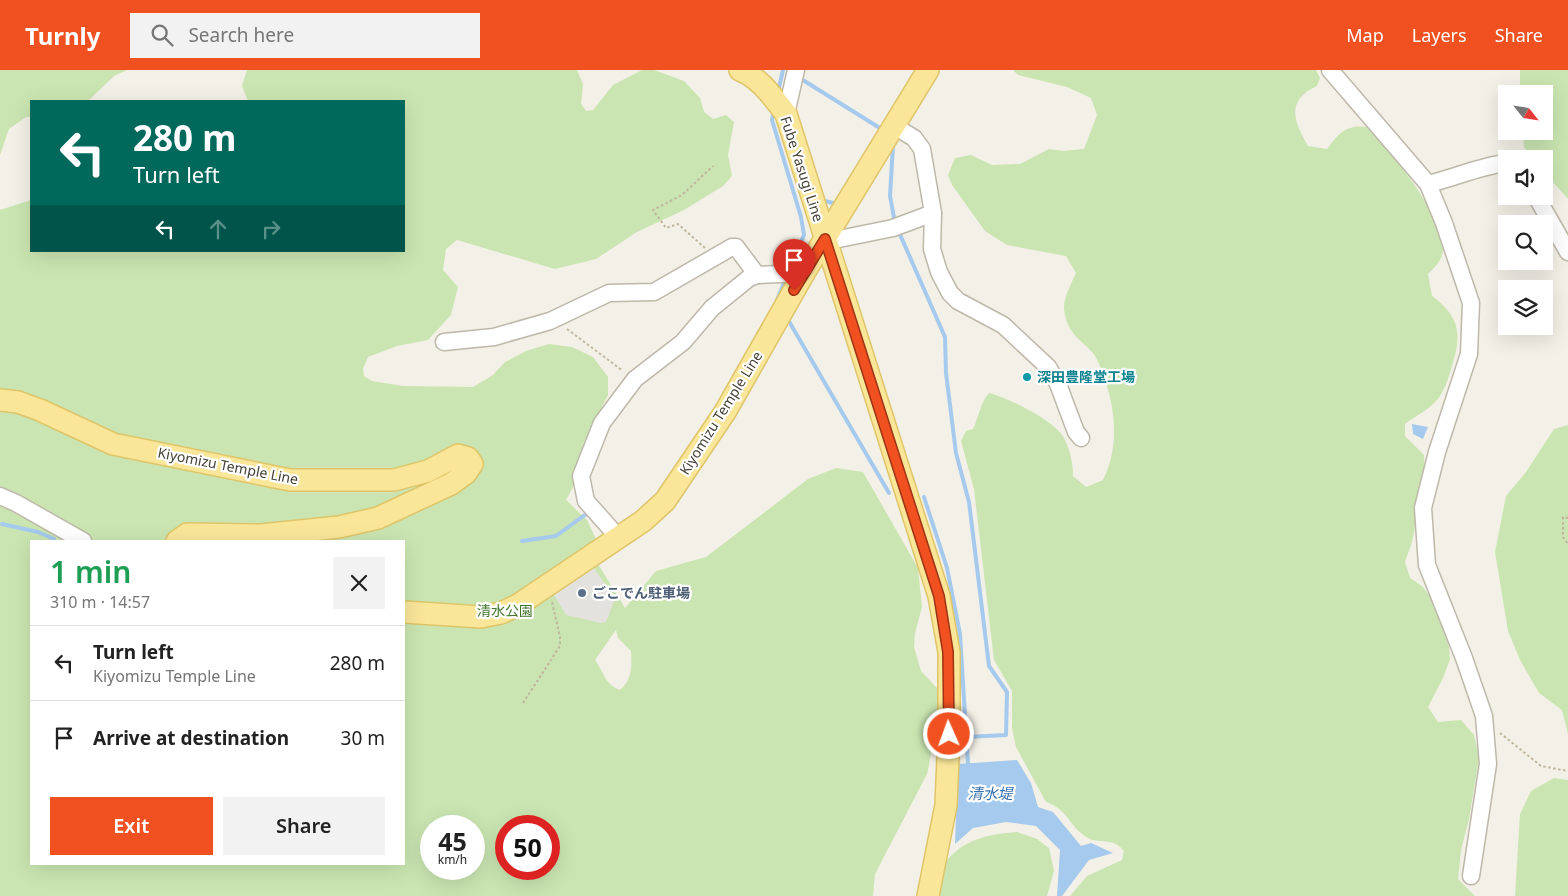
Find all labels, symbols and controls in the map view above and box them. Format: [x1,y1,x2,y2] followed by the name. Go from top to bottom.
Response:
[130,13,480,58] search box
[25,19,100,52] text: Turnly
[148,21,176,49] icon: search
[188,22,294,48] text: Search here
[1346,23,1384,47] text: Map
[1412,23,1467,47] text: Layers
[1495,23,1543,47] text: Share
[1498,85,1552,140] north arrow
[1498,85,1553,335] map controls
[133,114,236,161] text: 280 m
[776,114,829,224] street label: Fube Yasugi Line
[50,120,115,185] icon: left
[1498,150,1553,205] button: sound
[133,159,220,189] text: Turn left
[151,215,179,243] icon: left
[204,215,232,243] icon: ahead
[257,215,285,243] icon: right
[1498,215,1553,270] button: search
[773,239,815,290] pin
[780,246,808,274] icon: arrive
[1498,280,1553,335] button: layers
[675,347,766,478] street label: Kiyomizu Temple Line
[1037,367,1135,386] place label: 深田豊隆堂工場
[1021,371,1033,383] marker: 深田豊隆堂工場
[156,443,300,488] street label: Kiyomizu Temple Line
[50,551,131,592] text: 1 min
[333,557,385,609] button: close
[592,583,690,602] place label: ごこでん駐車場
[576,587,588,599] marker: ごこでん駐車場
[50,591,150,613] text: 310 m · 14:57
[477,601,533,620] park label: 清水公園
[93,639,174,665] text: Turn left
[50,649,78,677] icon: left
[330,650,385,676] text: 280 m
[93,665,256,687] text: Kiyomizu Temple Line
[922,707,974,759] position arrow
[50,724,78,752] icon: arrive
[93,725,289,751] text: Arrive at destination
[341,725,385,751] text: 30 m
[967,783,1014,803] water label: 清水堤
[50,797,213,855] button: Exit
[223,797,385,855] button: Share
[495,815,560,880] speed limit sign: 50
[438,824,467,858] text: 45
[438,851,467,868] text: km/h

